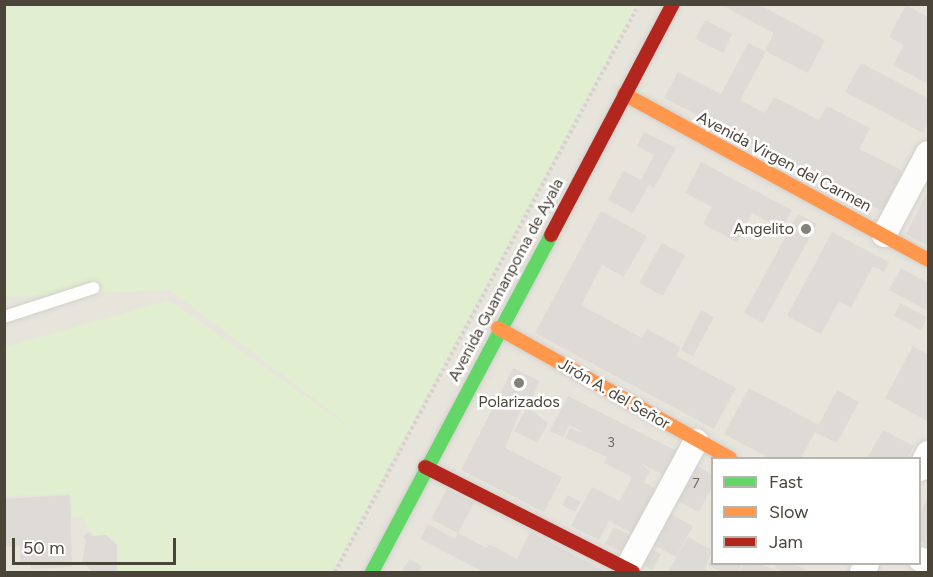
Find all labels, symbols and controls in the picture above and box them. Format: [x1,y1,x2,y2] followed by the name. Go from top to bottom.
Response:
[693,108,875,216] street label: Avenida Virgen del Carmen
[444,175,568,385] street label: Avenida Guamanpoma de Ayala
[734,219,794,239] place label: Angelito
[799,222,813,236] marker: Angelito
[555,354,673,434] street label: Jirón A. del Señor
[512,376,526,390] marker: Polarizados
[478,392,560,412] place label: Polarizados
[607,435,615,451] house number: 3
[711,457,921,565] legend
[769,471,803,493] text: Fast
[692,476,700,492] house number: 7
[769,501,808,523] text: Slow
[15,526,178,564] scale bar
[769,531,803,553] text: Jam
[23,537,65,559] text: 50 m

